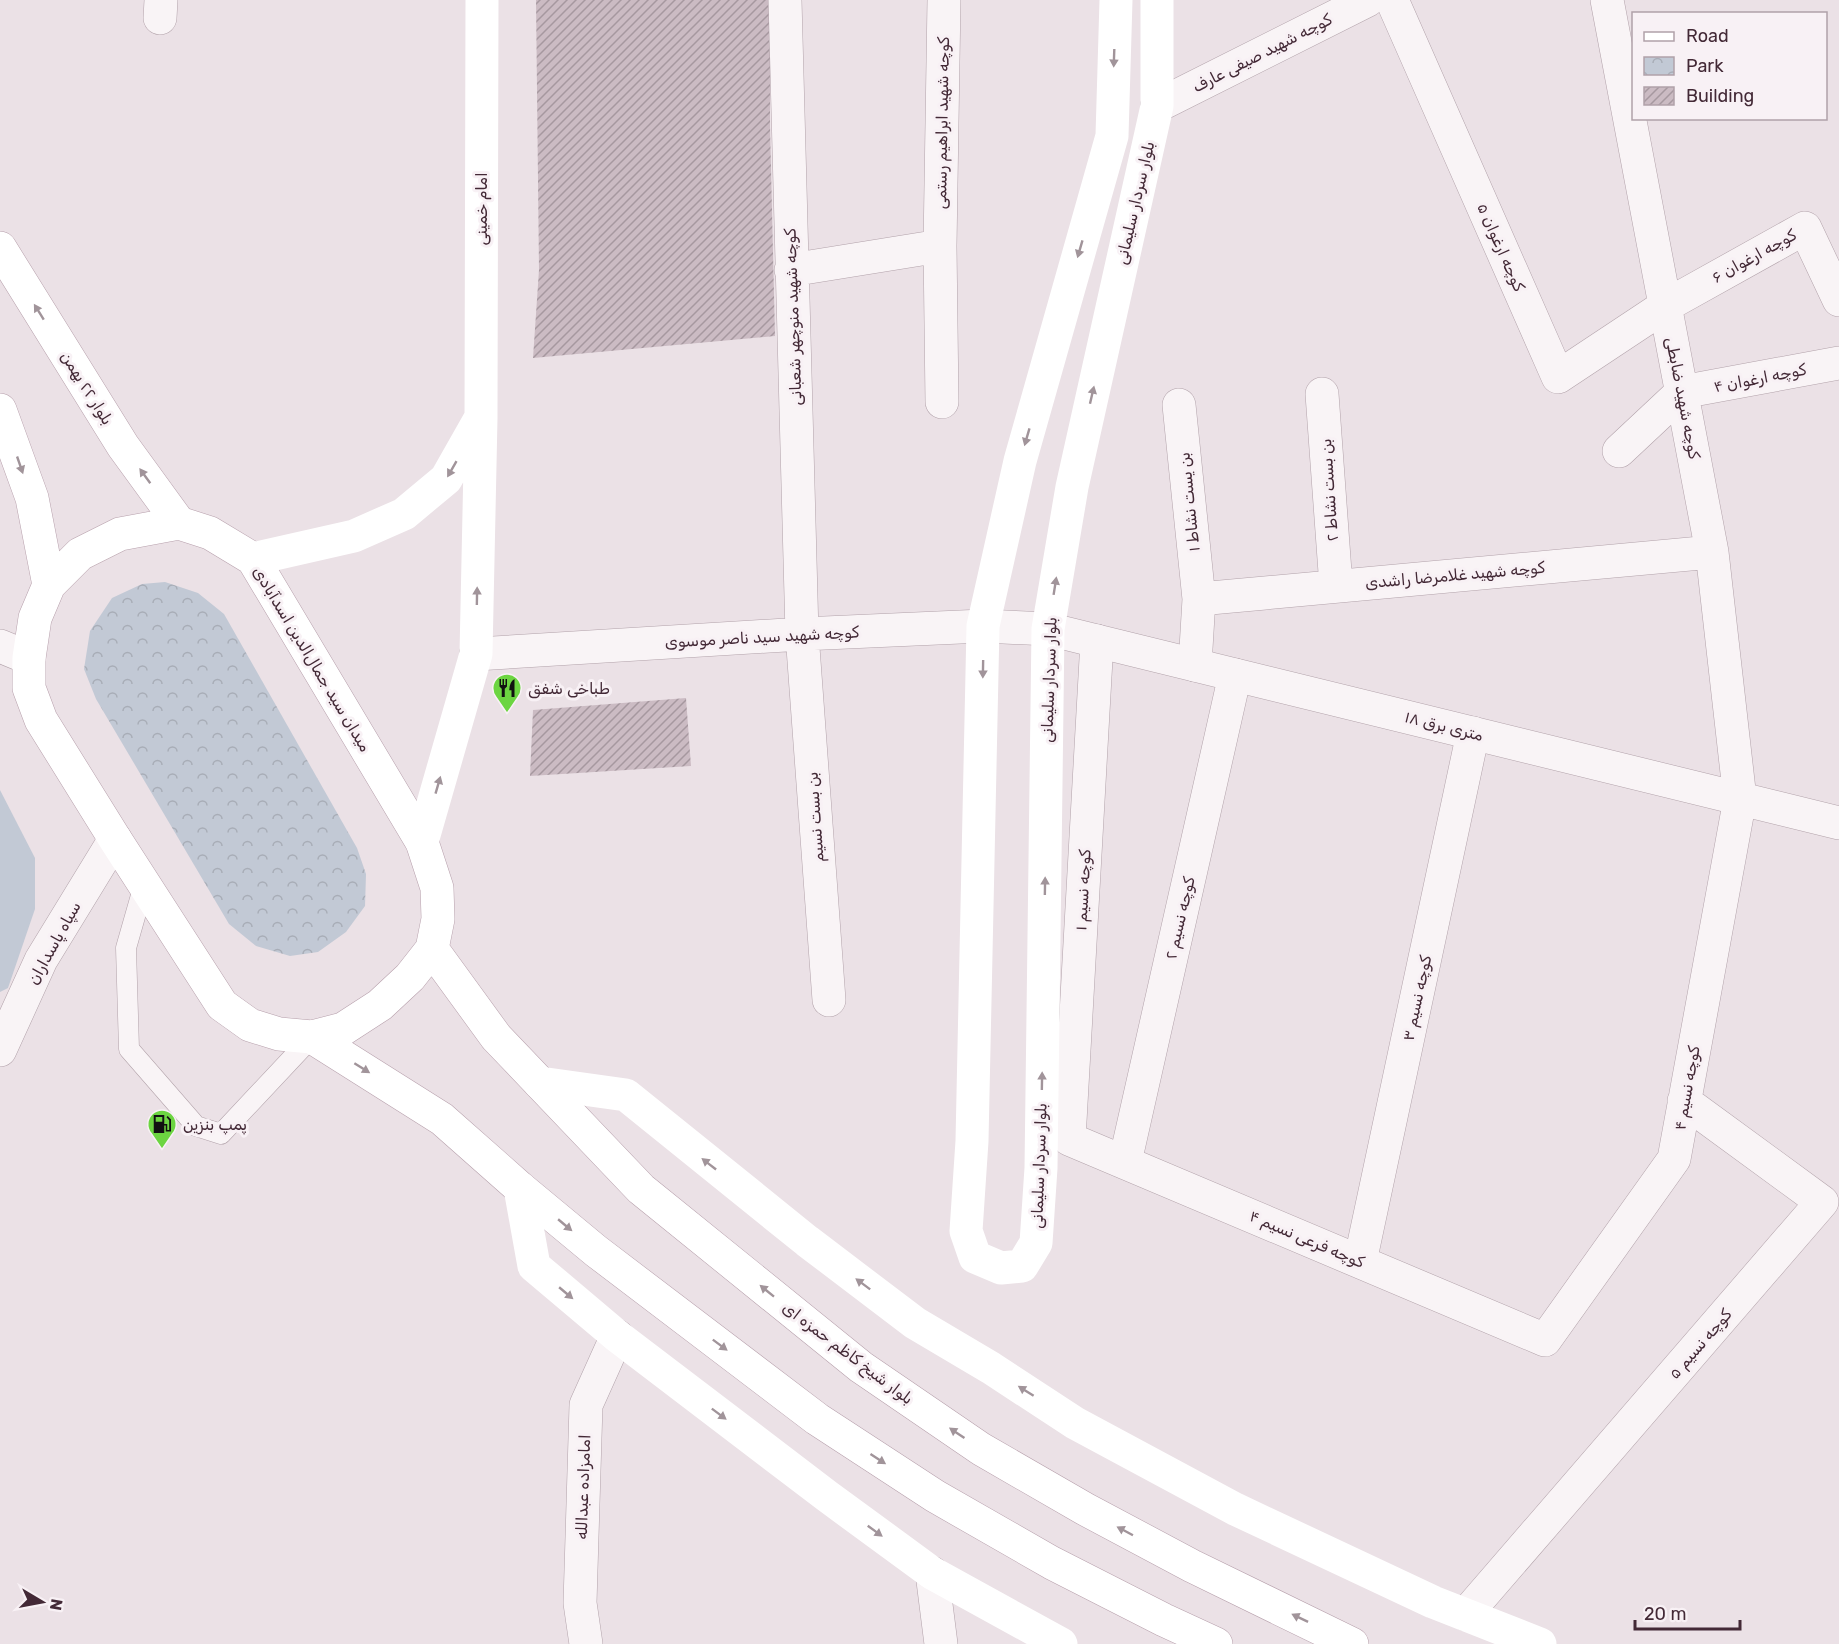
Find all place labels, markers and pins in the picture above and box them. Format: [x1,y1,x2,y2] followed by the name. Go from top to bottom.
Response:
[491,672,523,714] restaurant icon: طباخی شفق
[528,679,610,699] place label: طباخی شفق
[146,1108,178,1150] fuel station icon: پمپ بنزین
[183,1115,247,1135] place label: پمپ بنزین

